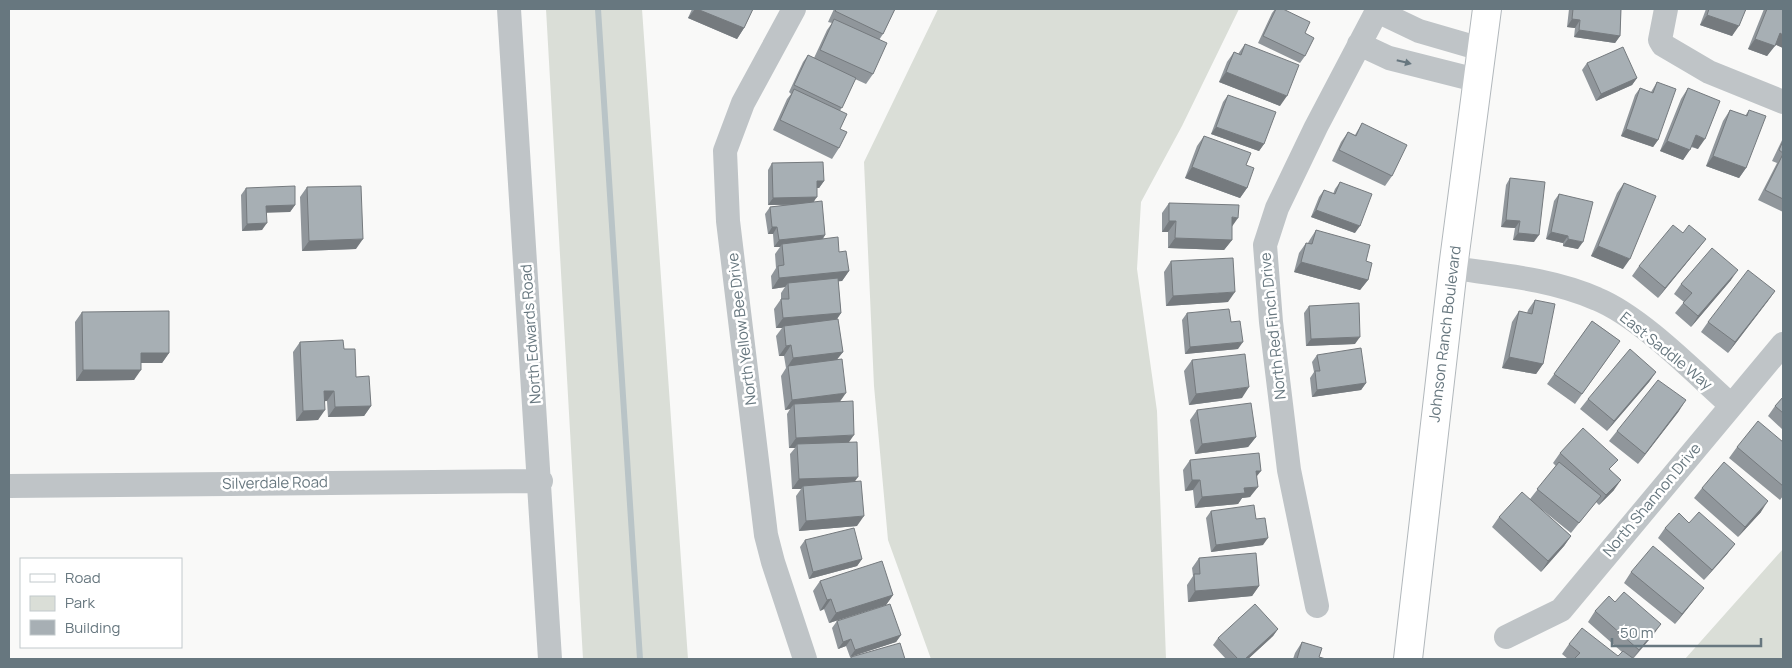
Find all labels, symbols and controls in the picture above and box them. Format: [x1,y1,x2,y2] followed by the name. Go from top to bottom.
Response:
[1397,58,1412,66] one-way arrow
[1423,244,1466,423] street label: Johnson Ranch Boulevard
[722,251,761,406] street label: North Yellow Bee Drive
[1254,251,1291,401] street label: North Red Finch Drive
[515,264,546,405] street label: North Edwards Road
[1616,307,1717,395] street label: East Saddle Way
[1598,438,1706,561] street label: North Shannon Drive
[222,471,328,494] street label: Silverdale Road
[20,558,182,648] legend
[65,567,101,588] text: Road
[65,592,95,613] text: Park
[1612,616,1761,648] scale bar
[65,617,120,638] text: Building
[1620,622,1654,643] text: 50 m

